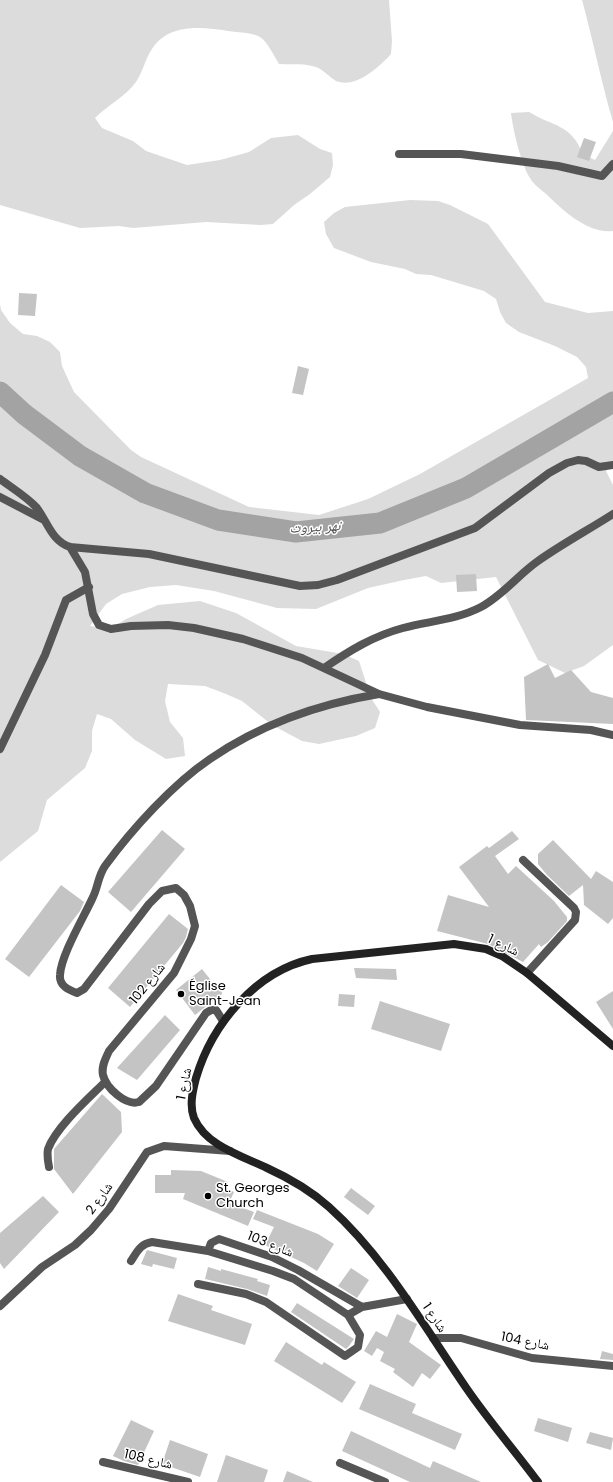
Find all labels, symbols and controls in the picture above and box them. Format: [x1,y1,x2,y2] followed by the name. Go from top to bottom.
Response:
[289,518,341,538] water label: نهر بيروت
[485,932,521,960] street label: شارع 1
[127,960,169,1008] street label: شارع 102
[189,979,261,1010] place label: Église Saint-Jean
[176,989,186,999] marker: Église Saint-Jean
[174,1067,196,1101] street label: شارع 1
[83,1180,117,1218] street label: شارع 2
[216,1181,290,1212] place label: St. Georges Church
[203,1191,213,1201] marker: St. Georges Church
[245,1229,295,1261] street label: شارع 103
[418,1300,450,1336] street label: شارع 1
[500,1330,550,1354] street label: شارع 104
[123,1447,173,1473] street label: شارع 108

